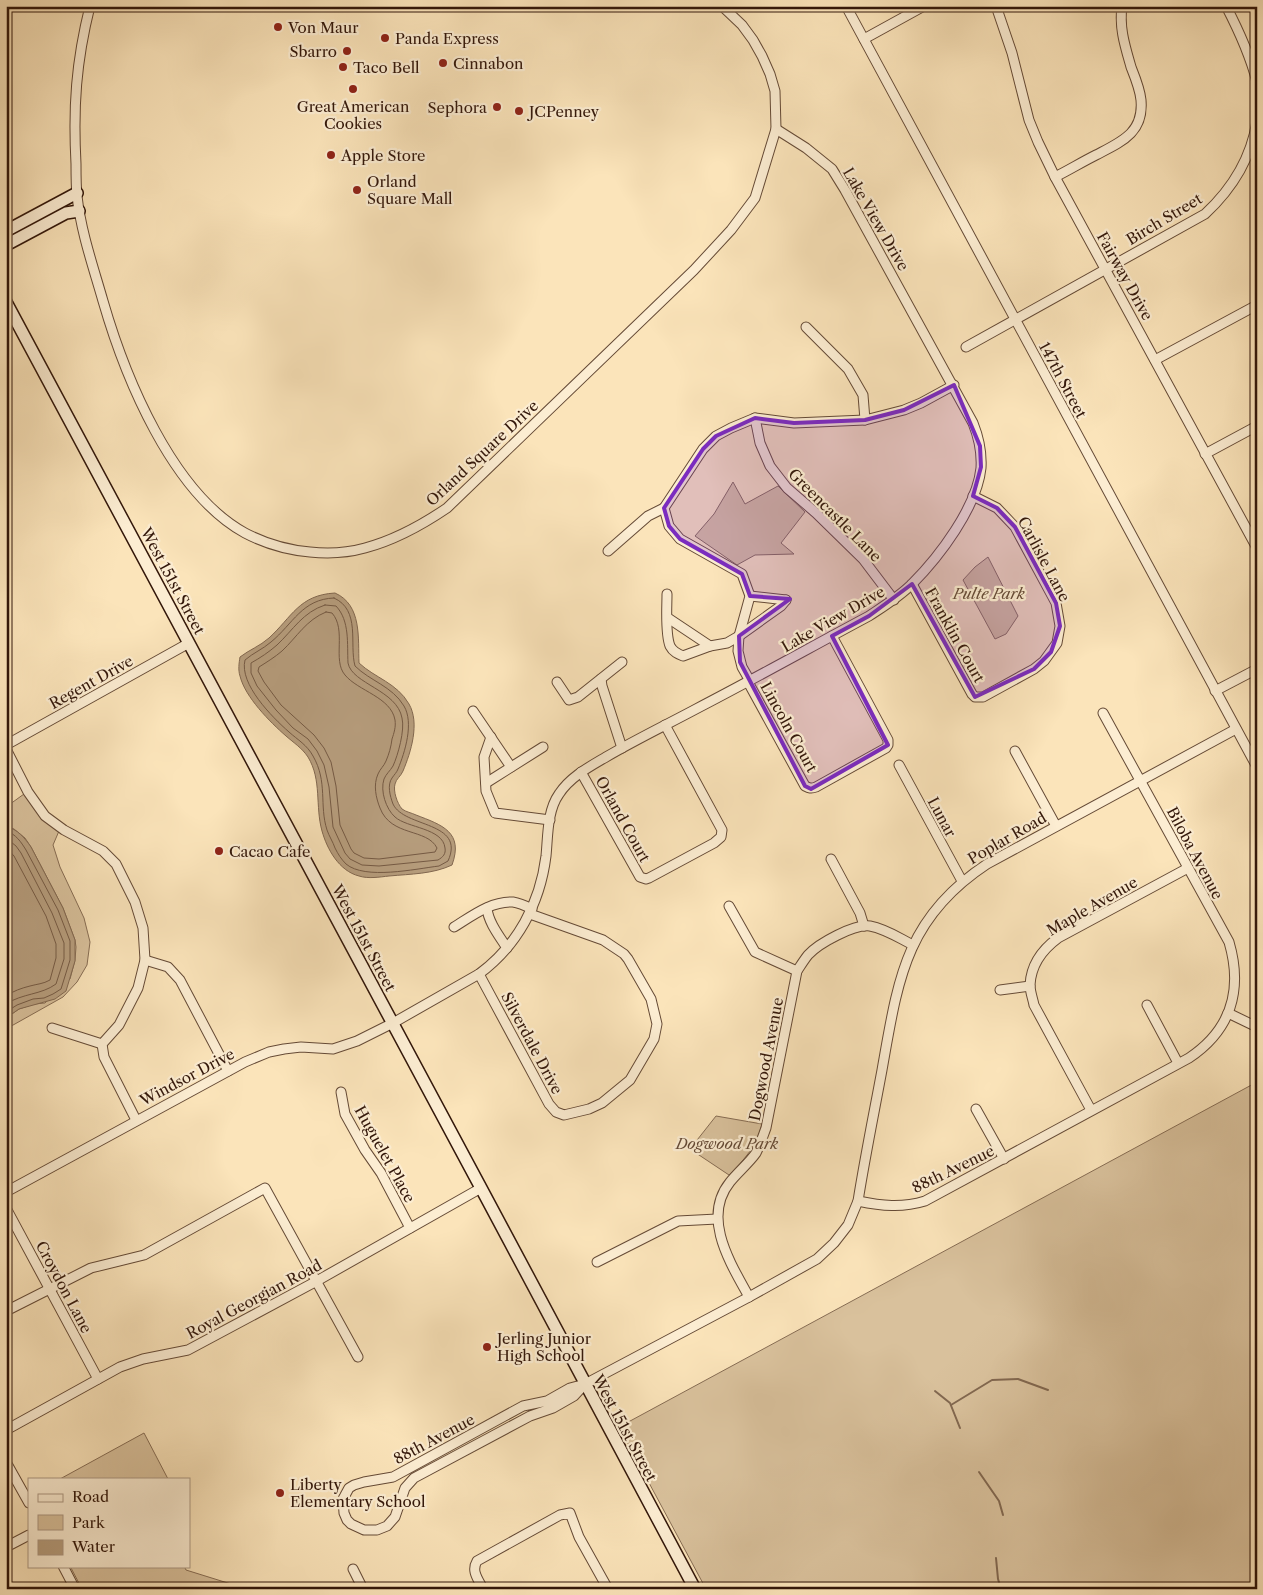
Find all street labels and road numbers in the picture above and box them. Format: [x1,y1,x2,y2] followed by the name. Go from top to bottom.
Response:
[839,164,913,274] street label: Lake View Drive
[1123,189,1206,249] street label: Birch Street
[1093,228,1157,324] street label: Fairway Drive
[1035,339,1091,422] street label: 147th Street
[422,396,542,510] street label: Orland Square Drive
[784,464,886,566] street label: Greencastle Lane
[1014,513,1074,605] street label: Carlisle Lane
[136,523,209,638] street label: West 151st Street
[778,582,888,656] street label: Lake View Drive
[921,584,989,687] street label: Franklin Court
[46,651,136,713] street label: Regent Drive
[756,679,822,776] street label: Lincoln Court
[592,773,655,866] street label: Orland Court
[924,794,961,841] street label: Lunar
[1163,803,1227,903] street label: Biloba Avenue
[964,808,1050,868] street label: Poplar Road
[1043,872,1141,940] street label: Maple Avenue
[327,880,400,995] street label: West 151st Street
[497,989,567,1097] street label: Silverdale Drive
[745,996,787,1122] street label: Dogwood Avenue
[136,1044,237,1110] street label: Windsor Drive
[350,1102,420,1206] street label: Huguelet Place
[909,1141,997,1197] street label: 88th Avenue
[32,1238,96,1336] street label: Croydon Lane
[183,1255,325,1343] street label: Royal Georgian Road
[588,1370,661,1485] street label: West 151st Street
[390,1410,478,1468] street label: 88th Avenue

